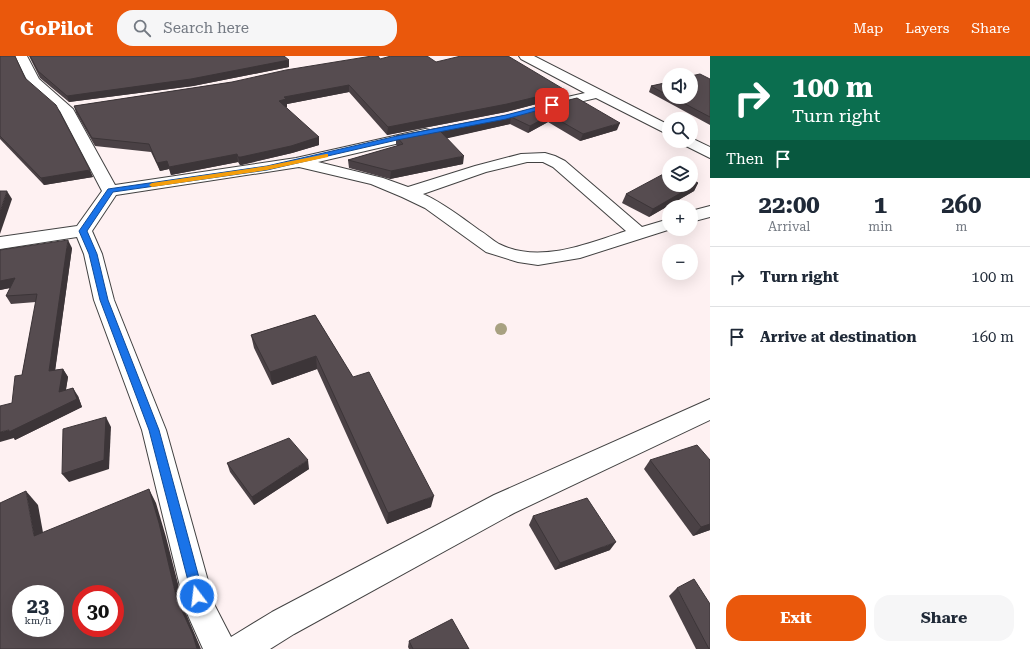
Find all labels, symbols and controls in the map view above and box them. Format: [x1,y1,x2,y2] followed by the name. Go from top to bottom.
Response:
[117,10,397,46] search box
[20,17,93,40] text: GoPilot
[131,17,153,39] icon: search
[163,19,249,37] text: Search here
[853,20,883,36] text: Map
[905,20,949,36] text: Layers
[971,20,1010,36] text: Share
[662,68,698,280] map controls
[662,68,698,104] button: sound
[792,71,873,104] text: 100 m
[726,72,778,124] icon: right
[535,88,569,122] pin
[541,94,563,116] icon: arrive
[792,105,880,126] text: Turn right
[662,112,698,148] button: search
[772,148,794,170] icon: arrive
[726,150,764,168] text: Then
[662,156,698,192] button: layers
[759,191,820,219] text: 22:00
[874,191,887,219] text: 1
[941,191,982,219] text: 260
[662,200,698,236] button: +
[768,219,810,234] text: Arrival
[868,219,893,234] text: min
[955,219,967,234] text: m
[662,244,698,280] button: −
[726,266,748,288] icon: right
[760,268,839,286] text: Turn right
[971,268,1014,286] text: 100 m
[726,326,748,348] icon: arrive
[760,328,916,346] text: Arrive at destination
[971,328,1014,346] text: 160 m
[176,575,218,617] position arrow
[72,585,124,637] speed limit sign: 30
[27,594,49,618] text: 23
[726,595,866,641] button: Exit
[874,595,1014,641] button: Share
[25,615,51,626] text: km/h

